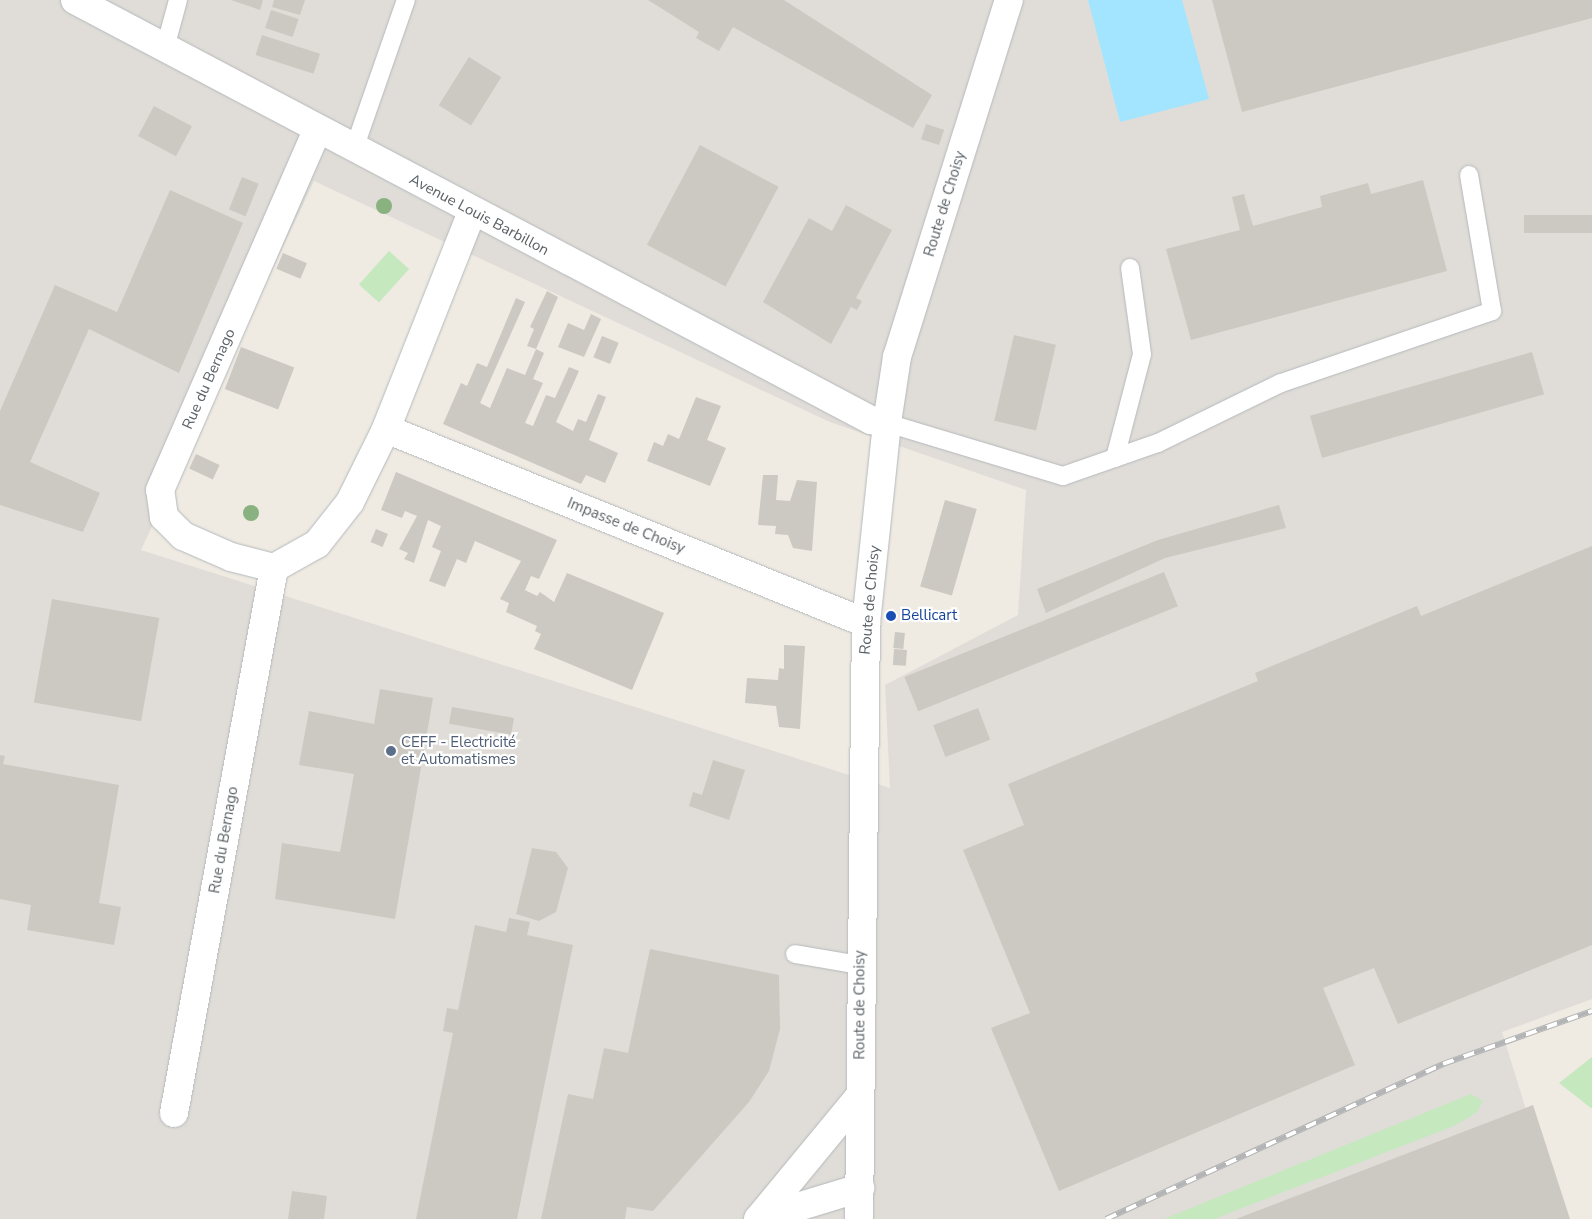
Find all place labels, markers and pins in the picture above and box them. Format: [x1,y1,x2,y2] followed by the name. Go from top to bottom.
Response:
[901,607,957,625] place label: Bellicart
[885,610,897,622] marker: Bellicart
[401,733,516,768] place label: CEFF - Electricité et Automatismes
[385,745,397,757] marker: CEFF - Electricité et Automatismes

